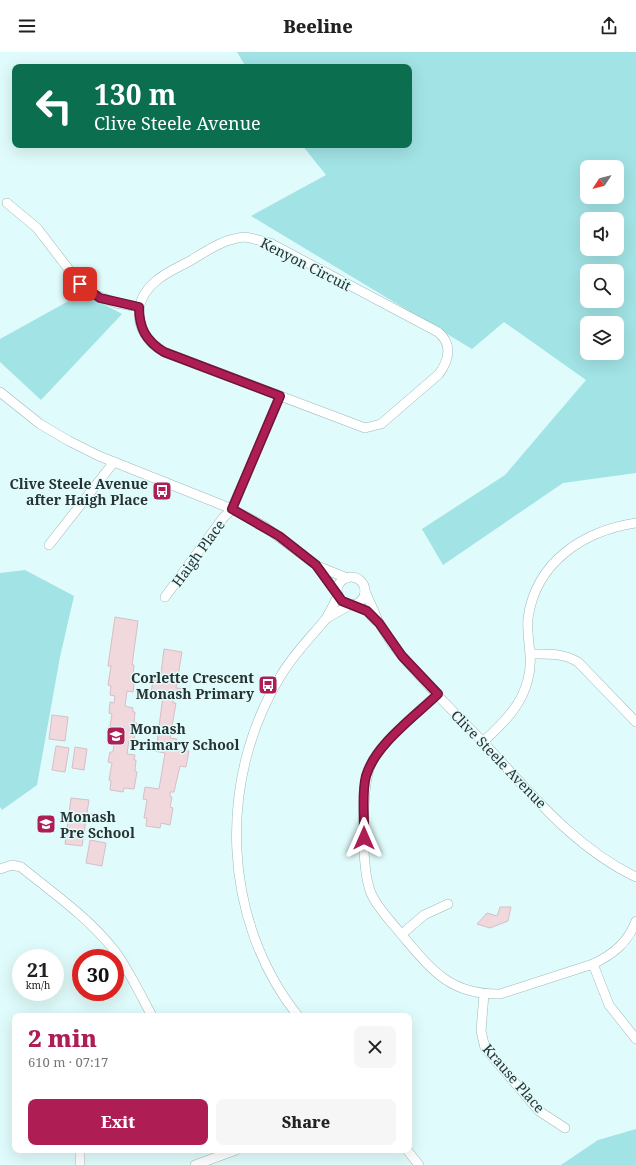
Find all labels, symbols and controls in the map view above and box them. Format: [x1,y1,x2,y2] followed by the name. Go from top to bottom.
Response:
[283,14,353,38] text: Beeline
[16,15,38,37] icon: menu
[598,15,620,37] icon: share
[94,75,176,113] text: 130 m
[28,80,80,132] icon: left
[94,111,261,135] text: Clive Steele Avenue
[580,160,624,204] north arrow
[580,160,624,360] map controls
[580,212,624,256] button: sound
[257,233,355,295] street label: Kenyon Circuit
[580,264,624,308] button: search
[63,267,97,301] pin
[69,273,91,295] icon: arrive
[580,316,624,360] button: layers
[9,474,148,509] place label: Clive Steele Avenue after Haigh Place
[151,480,173,502] bus stop icon: Clive Steele Avenue after Haigh Place
[167,516,229,590] street label: Haigh Place
[131,668,255,703] place label: Corlette Crescent Monash Primary
[257,674,279,696] bus stop icon: Corlette Crescent Monash Primary
[447,706,551,812] street label: Clive Steele Avenue
[130,719,239,754] place label: Monash Primary School
[105,725,127,747] school or university icon: Monash Primary School
[60,807,135,842] place label: Monash Pre School
[35,813,57,835] school or university icon: Monash Pre School
[343,817,385,859] position arrow
[72,949,124,1001] speed limit sign: 30
[27,956,49,983] text: 21
[26,978,50,992] text: km/h
[28,1021,97,1054] text: 2 min
[354,1026,396,1068] button: close
[479,1040,549,1116] street label: Krause Place
[28,1053,108,1071] text: 610 m · 07:17
[28,1099,208,1145] button: Exit
[216,1099,396,1145] button: Share

